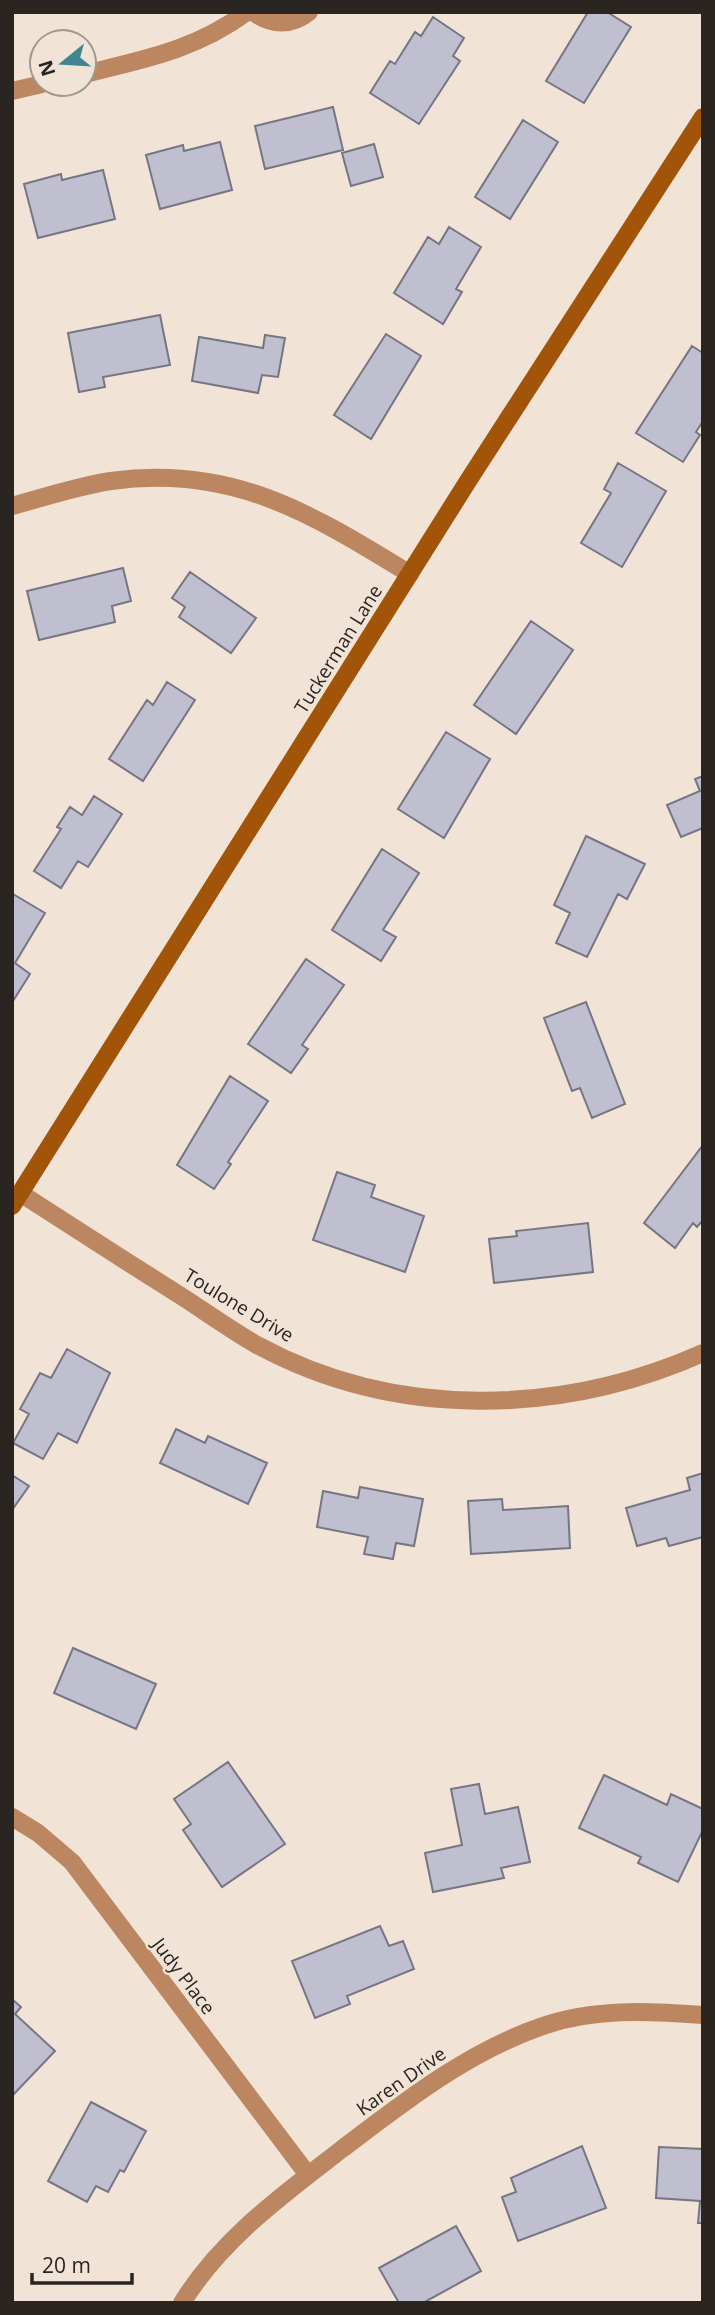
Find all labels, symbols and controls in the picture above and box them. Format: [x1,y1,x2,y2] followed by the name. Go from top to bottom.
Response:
[28,28,98,98] north arrow
[32,57,62,80] text: N
[288,580,388,718] street label: Tuckerman Lane
[179,1262,299,1348] street label: Toulone Drive
[146,1931,221,2020] street label: Judy Place
[351,2041,451,2121] street label: Karen Drive
[32,2242,131,2286] scale bar
[42,2251,91,2279] text: 20 m

